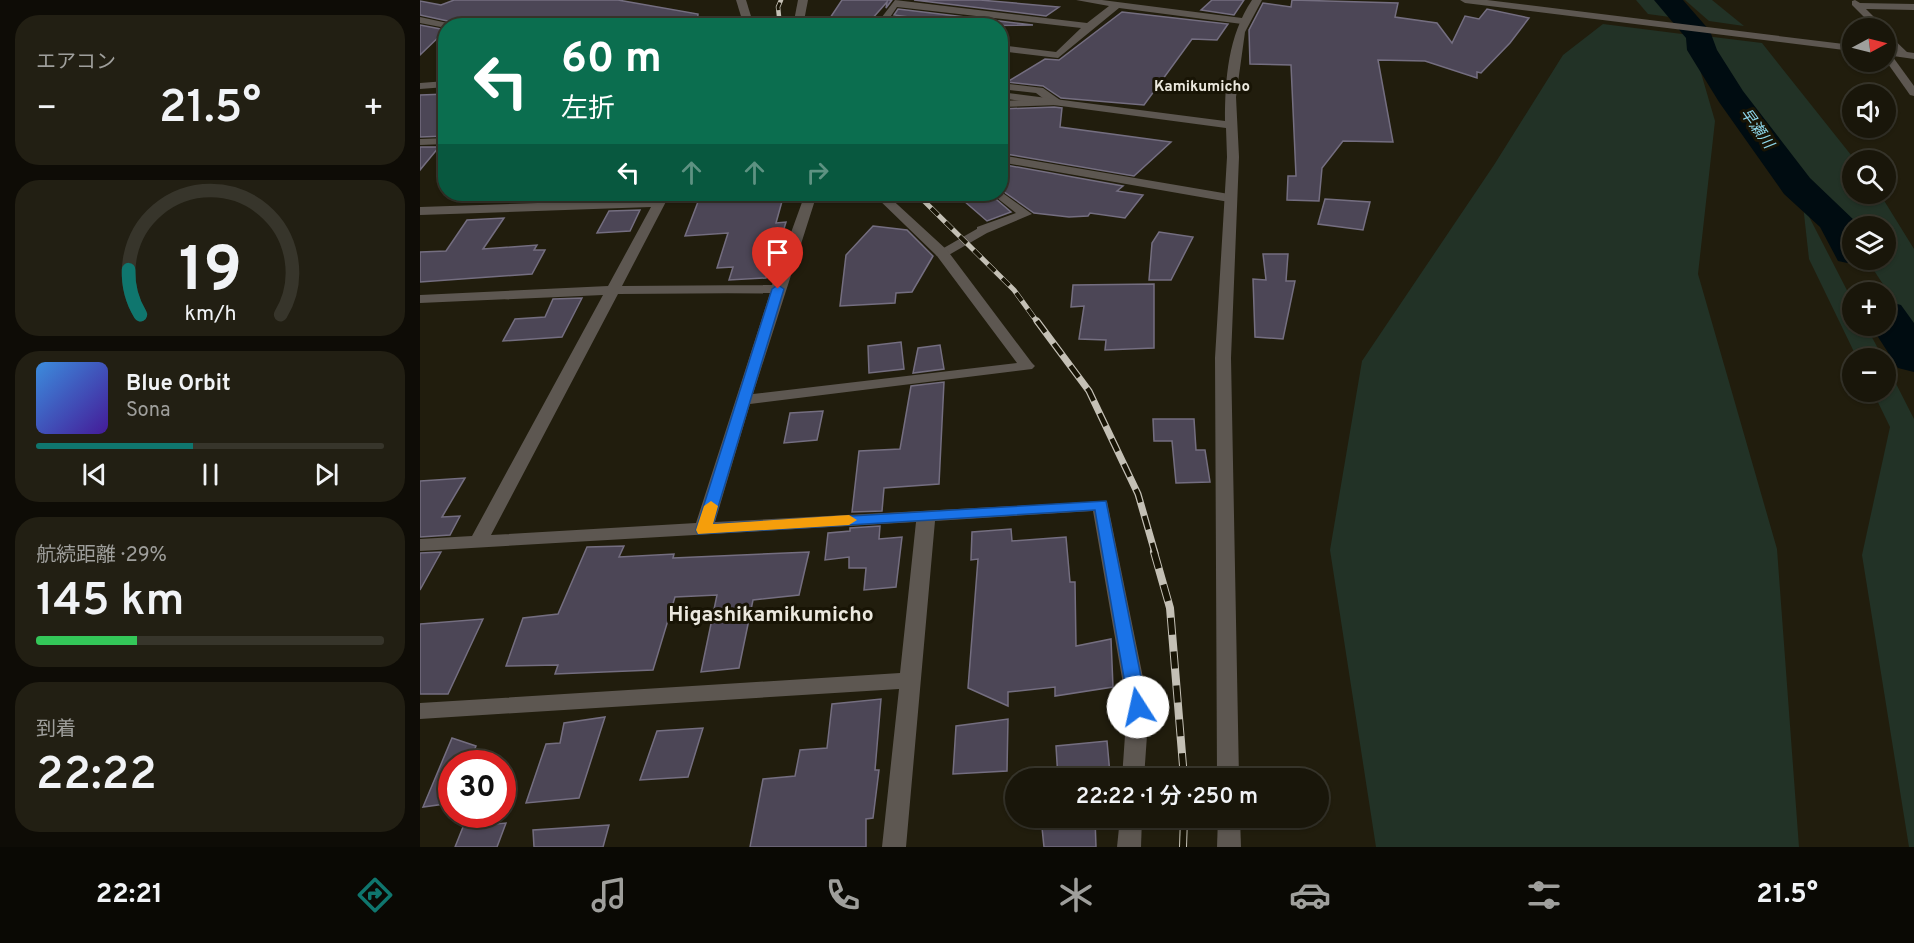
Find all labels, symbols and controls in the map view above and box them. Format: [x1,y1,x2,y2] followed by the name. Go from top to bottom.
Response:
[1842,18,1896,72] north arrow
[1842,18,1896,402] map controls
[561,34,662,87] text: 60 m
[462,42,540,120] icon: left
[36,50,116,76] text: エアコン
[1154,78,1250,97] district label: Kamikumicho
[159,81,261,138] text: 21.5°
[1842,84,1896,138] button: sound
[36,89,57,131] text: −
[363,89,384,131] text: +
[561,93,615,127] text: 左折
[1735,105,1778,154] water label: 早瀬川
[1842,150,1896,204] button: search
[612,156,645,189] icon: left
[675,156,708,189] icon: ahead
[738,156,771,189] icon: ahead
[801,156,834,189] icon: right
[1842,216,1896,270] button: layers
[752,227,803,289] pin
[178,234,242,313] text: 19
[761,236,794,269] icon: arrive
[1842,282,1896,336] button: +
[184,302,236,329] text: km/h
[1842,348,1896,402] button: −
[126,371,231,398] text: Blue Orbit
[126,398,171,424] text: Sona
[78,458,111,491] icon: previous
[194,458,227,491] icon: pause
[310,458,343,491] icon: next
[36,543,167,569] text: 航続距離 · 29%
[36,574,184,631] text: 145 km
[668,602,874,629] district label: Higashikamikumicho
[1106,675,1170,739] position arrow
[36,717,76,743] text: 到着
[36,748,157,805] text: 22:22
[438,750,516,828] speed limit sign: 30
[1076,784,1258,811] text: 22:22 · 1 分 · 250 m
[354,874,396,916] icon: directions
[588,874,630,916] icon: music
[822,874,864,916] icon: phone
[1055,874,1097,916] icon: climate
[1289,874,1331,916] icon: car
[1523,874,1565,916] icon: filters
[96,878,163,912] text: 22:21
[1756,878,1818,912] text: 21.5°

